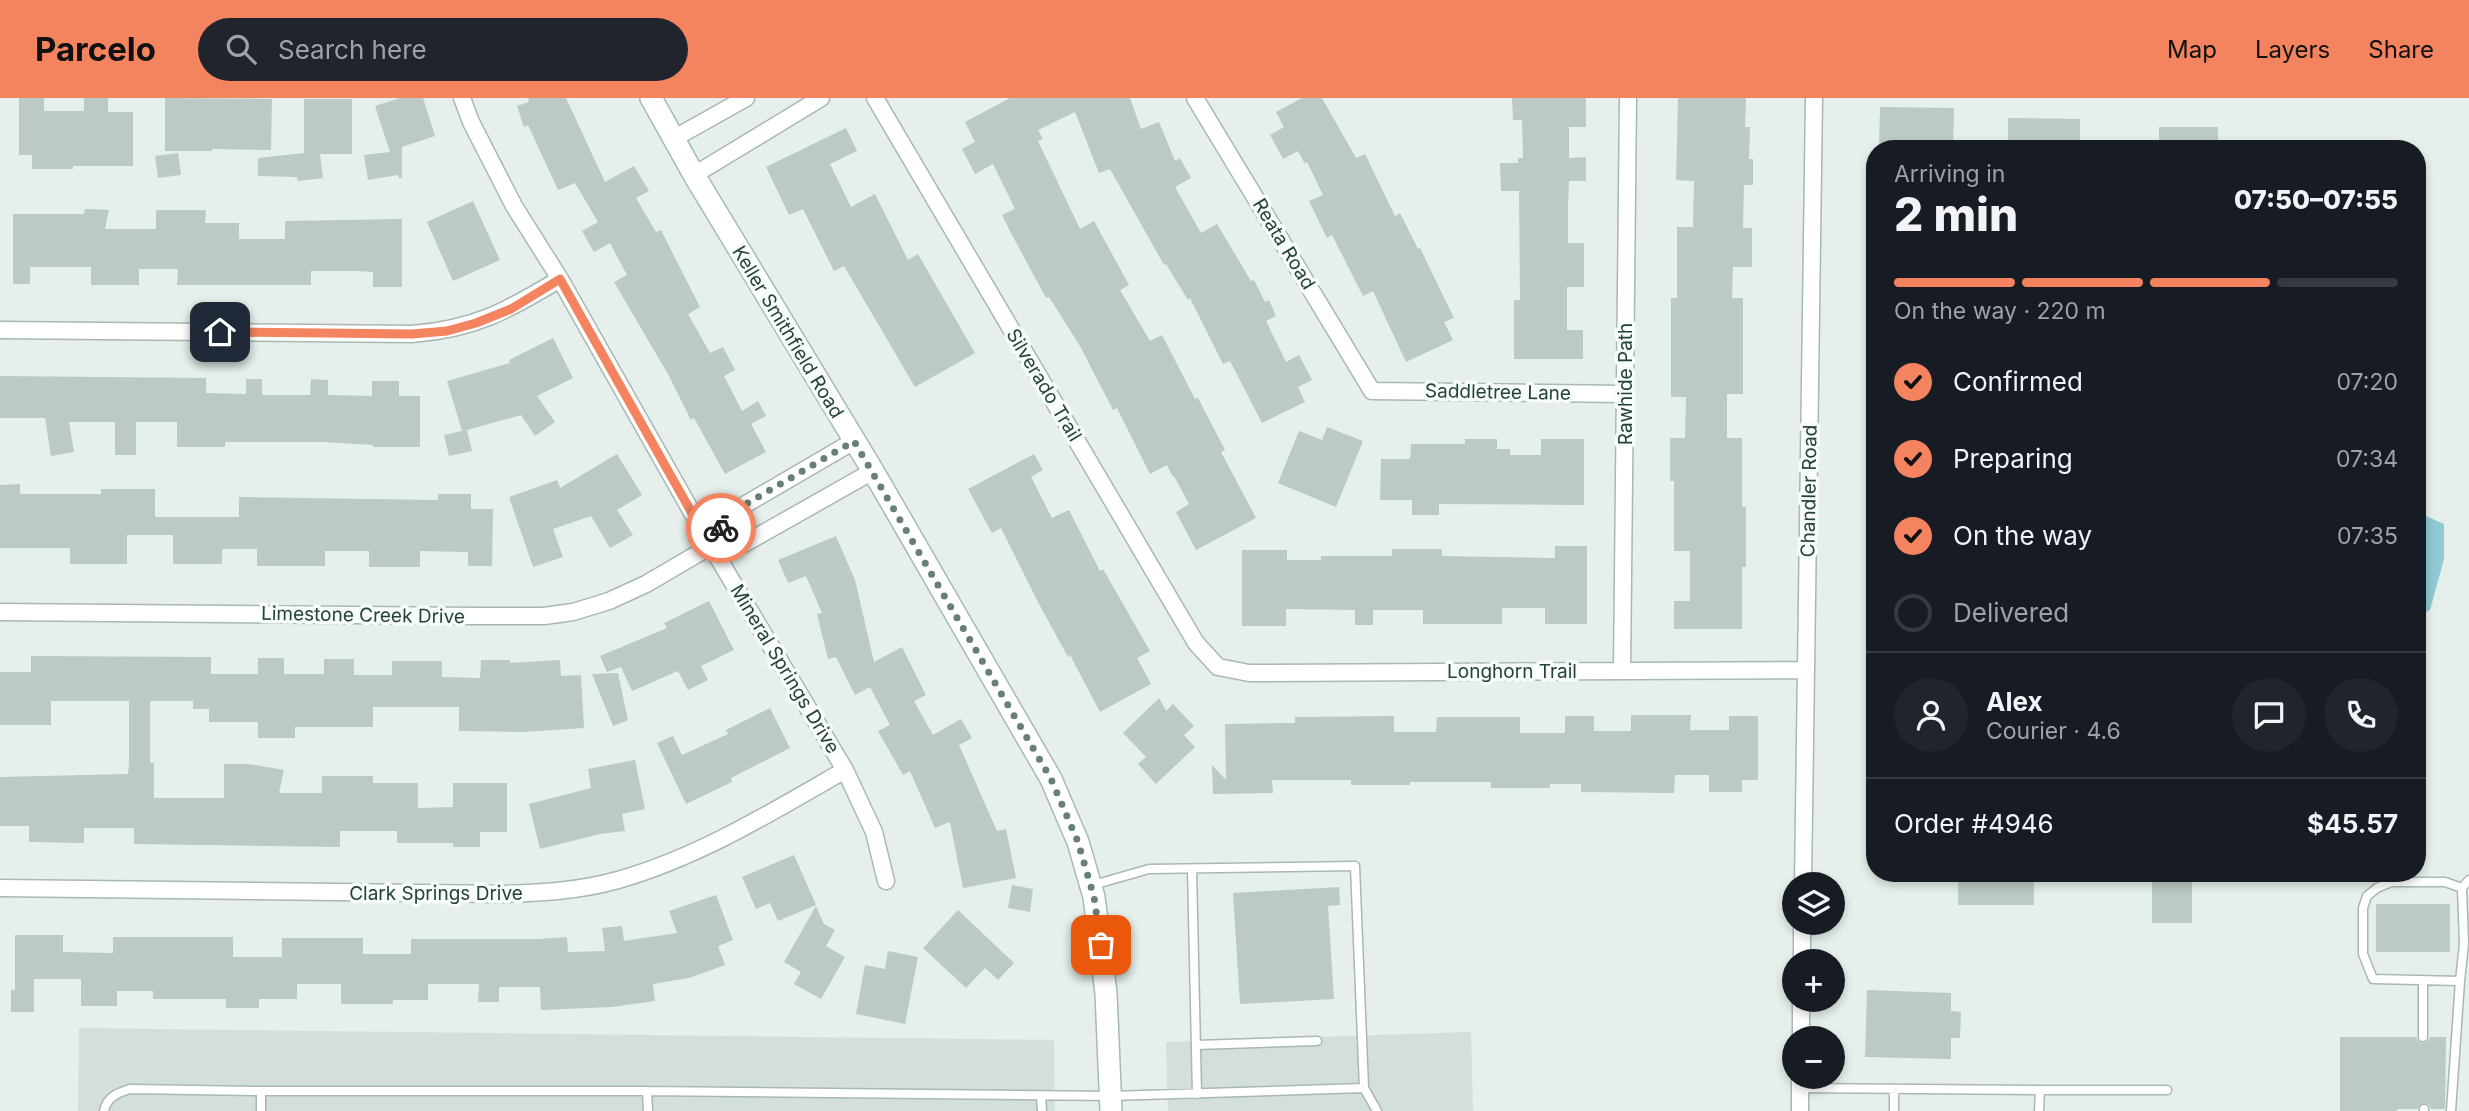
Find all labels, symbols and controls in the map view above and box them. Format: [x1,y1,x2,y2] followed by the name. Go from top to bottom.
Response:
[198,18,688,81] search box
[35,29,156,69] text: Parcelo
[222,30,260,68] icon: search
[278,34,427,65] text: Search here
[2167,35,2217,64] text: Map
[2255,35,2330,64] text: Layers
[2368,35,2434,64] text: Share
[1894,160,2005,188] text: Arriving in
[2234,184,2398,215] text: 07:50–07:55
[1894,186,2018,242] text: 2 min
[1248,194,1320,294] street label: Reata Road
[727,242,849,422] street label: Keller Smithfield Road
[1894,297,2106,325] text: On the way · 220 m
[190,302,250,362] pin
[201,313,239,351] icon: home
[1614,323,1637,445] street label: Rawhide Path
[1001,325,1087,445] street label: Silverado Trail
[1894,363,1932,401] icon: check
[1953,366,2083,397] text: Confirmed
[2337,368,2398,396] text: 07:20
[1425,379,1571,405] street label: Saddletree Lane
[1796,424,1822,558] street label: Chandler Road
[1894,440,1932,478] icon: check
[1953,443,2073,474] text: Preparing
[2336,445,2398,473] text: 07:34
[686,493,756,563] courier
[702,509,740,547] icon: bike
[1894,517,1932,555] icon: check
[1953,520,2092,551] text: On the way
[2337,522,2398,550] text: 07:35
[725,580,845,758] street label: Mineral Springs Drive
[1953,597,2069,628] text: Delivered
[261,602,465,628] street label: Limestone Creek Drive
[1447,660,1577,683] street label: Longhorn Trail
[1894,678,1968,752] button: person
[2232,678,2306,752] button: chat
[2324,678,2398,752] button: phone
[1986,686,2043,717] text: Alex
[1986,717,2121,745] text: Courier · 4.6
[1894,808,2054,839] text: Order #4946
[2307,808,2398,839] text: $45.57
[1782,872,1845,1089] map controls
[1782,872,1845,935] button: layers
[349,882,523,905] street label: Clark Springs Drive
[1071,915,1131,975] pin
[1082,926,1120,964] icon: bag
[1782,949,1845,1012] button: +
[1782,1026,1845,1089] button: −

